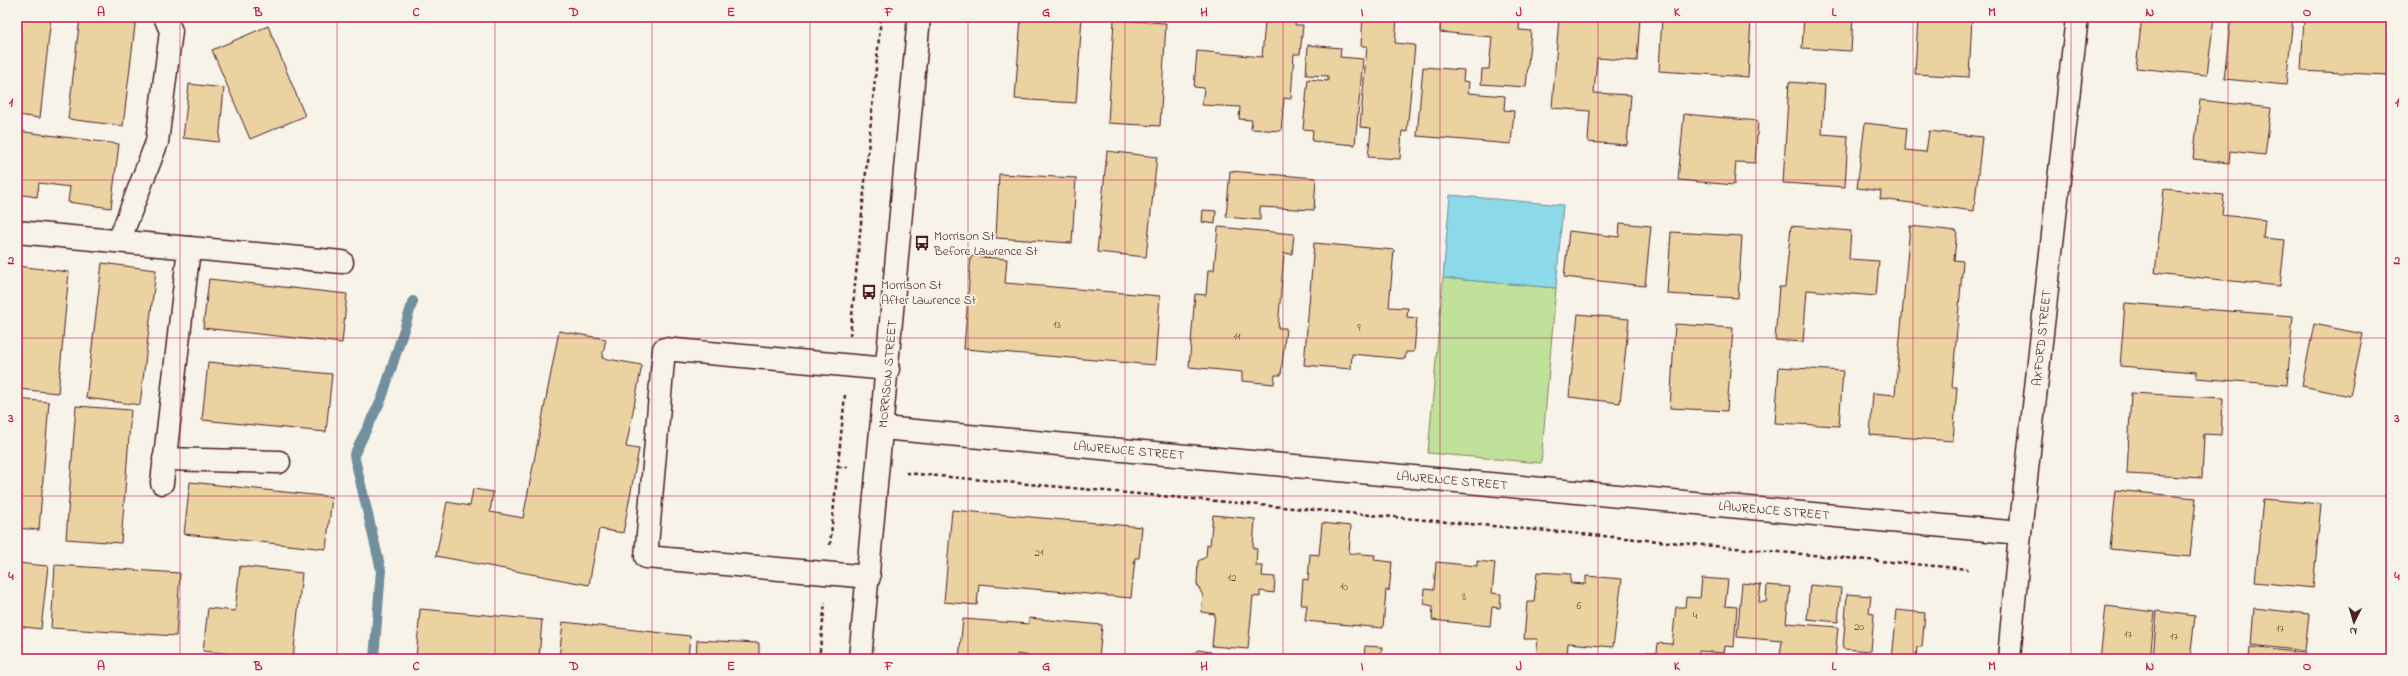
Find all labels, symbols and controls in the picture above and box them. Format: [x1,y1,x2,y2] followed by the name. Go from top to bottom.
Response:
[97,3,105,22] text: A
[253,3,263,22] text: B
[412,3,420,22] text: C
[568,3,579,22] text: D
[727,3,735,22] text: E
[884,3,894,22] text: F
[1042,3,1050,22] text: G
[1200,3,1208,22] text: H
[1360,3,1364,22] text: I
[1516,3,1522,22] text: J
[1674,3,1681,22] text: K
[1832,3,1838,22] text: L
[1988,3,1996,22] text: M
[2146,3,2155,22] text: N
[2303,3,2312,22] text: O
[9,93,14,112] text: 1
[2395,93,2400,112] text: 1
[933,227,1039,261] place label: Morrison St Before Lawrence St
[913,234,931,252] bus stop icon: Morrison St Before Lawrence St
[7,251,15,270] text: 2
[2393,251,2401,270] text: 2
[881,276,977,310] place label: Morrison St After Lawrence St
[860,283,878,301] bus stop icon: Morrison St After Lawrence St
[2027,288,2057,387] street label: AXFORD STREET
[1053,317,1061,333] house number: 13
[874,319,902,429] street label: MORRISON STREET
[1357,320,1361,336] house number: 9
[1234,329,1241,345] house number: 11
[7,409,14,428] text: 3
[2393,409,2400,428] text: 3
[1073,437,1186,465] street label: LAWRENCE STREET
[1396,467,1509,495] street label: LAWRENCE STREET
[1718,497,1831,525] street label: LAWRENCE STREET
[1035,545,1044,561] house number: 21
[7,567,14,586] text: 4
[2393,567,2400,586] text: 4
[1228,570,1237,586] house number: 12
[1340,579,1348,595] house number: 10
[1462,589,1466,605] house number: 8
[1577,598,1582,614] house number: 6
[2334,602,2374,642] north arrow
[1693,608,1698,624] house number: 4
[1854,619,1864,635] house number: 20
[2276,621,2284,637] house number: 17
[2349,623,2358,639] text: N
[2124,627,2132,643] house number: 17
[2170,629,2178,645] house number: 17
[97,657,105,676] text: A
[253,657,263,676] text: B
[412,657,420,676] text: C
[568,657,579,676] text: D
[727,657,735,676] text: E
[884,657,894,676] text: F
[1042,657,1050,676] text: G
[1200,657,1208,676] text: H
[1360,657,1364,676] text: I
[1516,657,1522,676] text: J
[1674,657,1681,676] text: K
[1832,657,1838,676] text: L
[1988,657,1996,676] text: M
[2146,657,2155,676] text: N
[2303,657,2312,676] text: O

